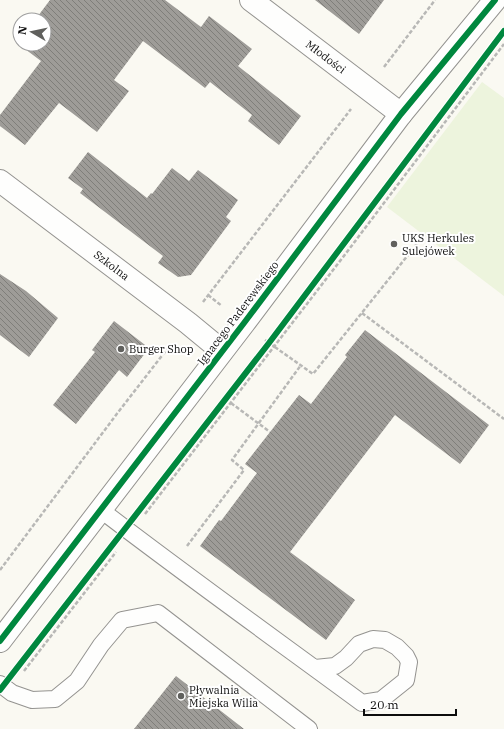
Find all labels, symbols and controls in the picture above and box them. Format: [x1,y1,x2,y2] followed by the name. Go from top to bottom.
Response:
[12,12,52,52] north arrow
[15,25,30,36] text: N
[303,37,349,77] street label: Młodości
[402,231,474,258] place label: UKS Herkules Sulejówek
[389,239,399,249] marker: UKS Herkules Sulejówek
[91,247,132,283] street label: Szkolna
[194,258,282,368] street label: Ignacego Paderewskiego
[129,342,194,356] place label: Burger Shop
[116,344,126,354] marker: Burger Shop
[189,683,258,710] place label: Pływalnia Miejska Wilia
[176,691,186,701] marker: Pływalnia Miejska Wilia
[364,691,456,717] scale bar
[370,697,399,712] text: 20 m

